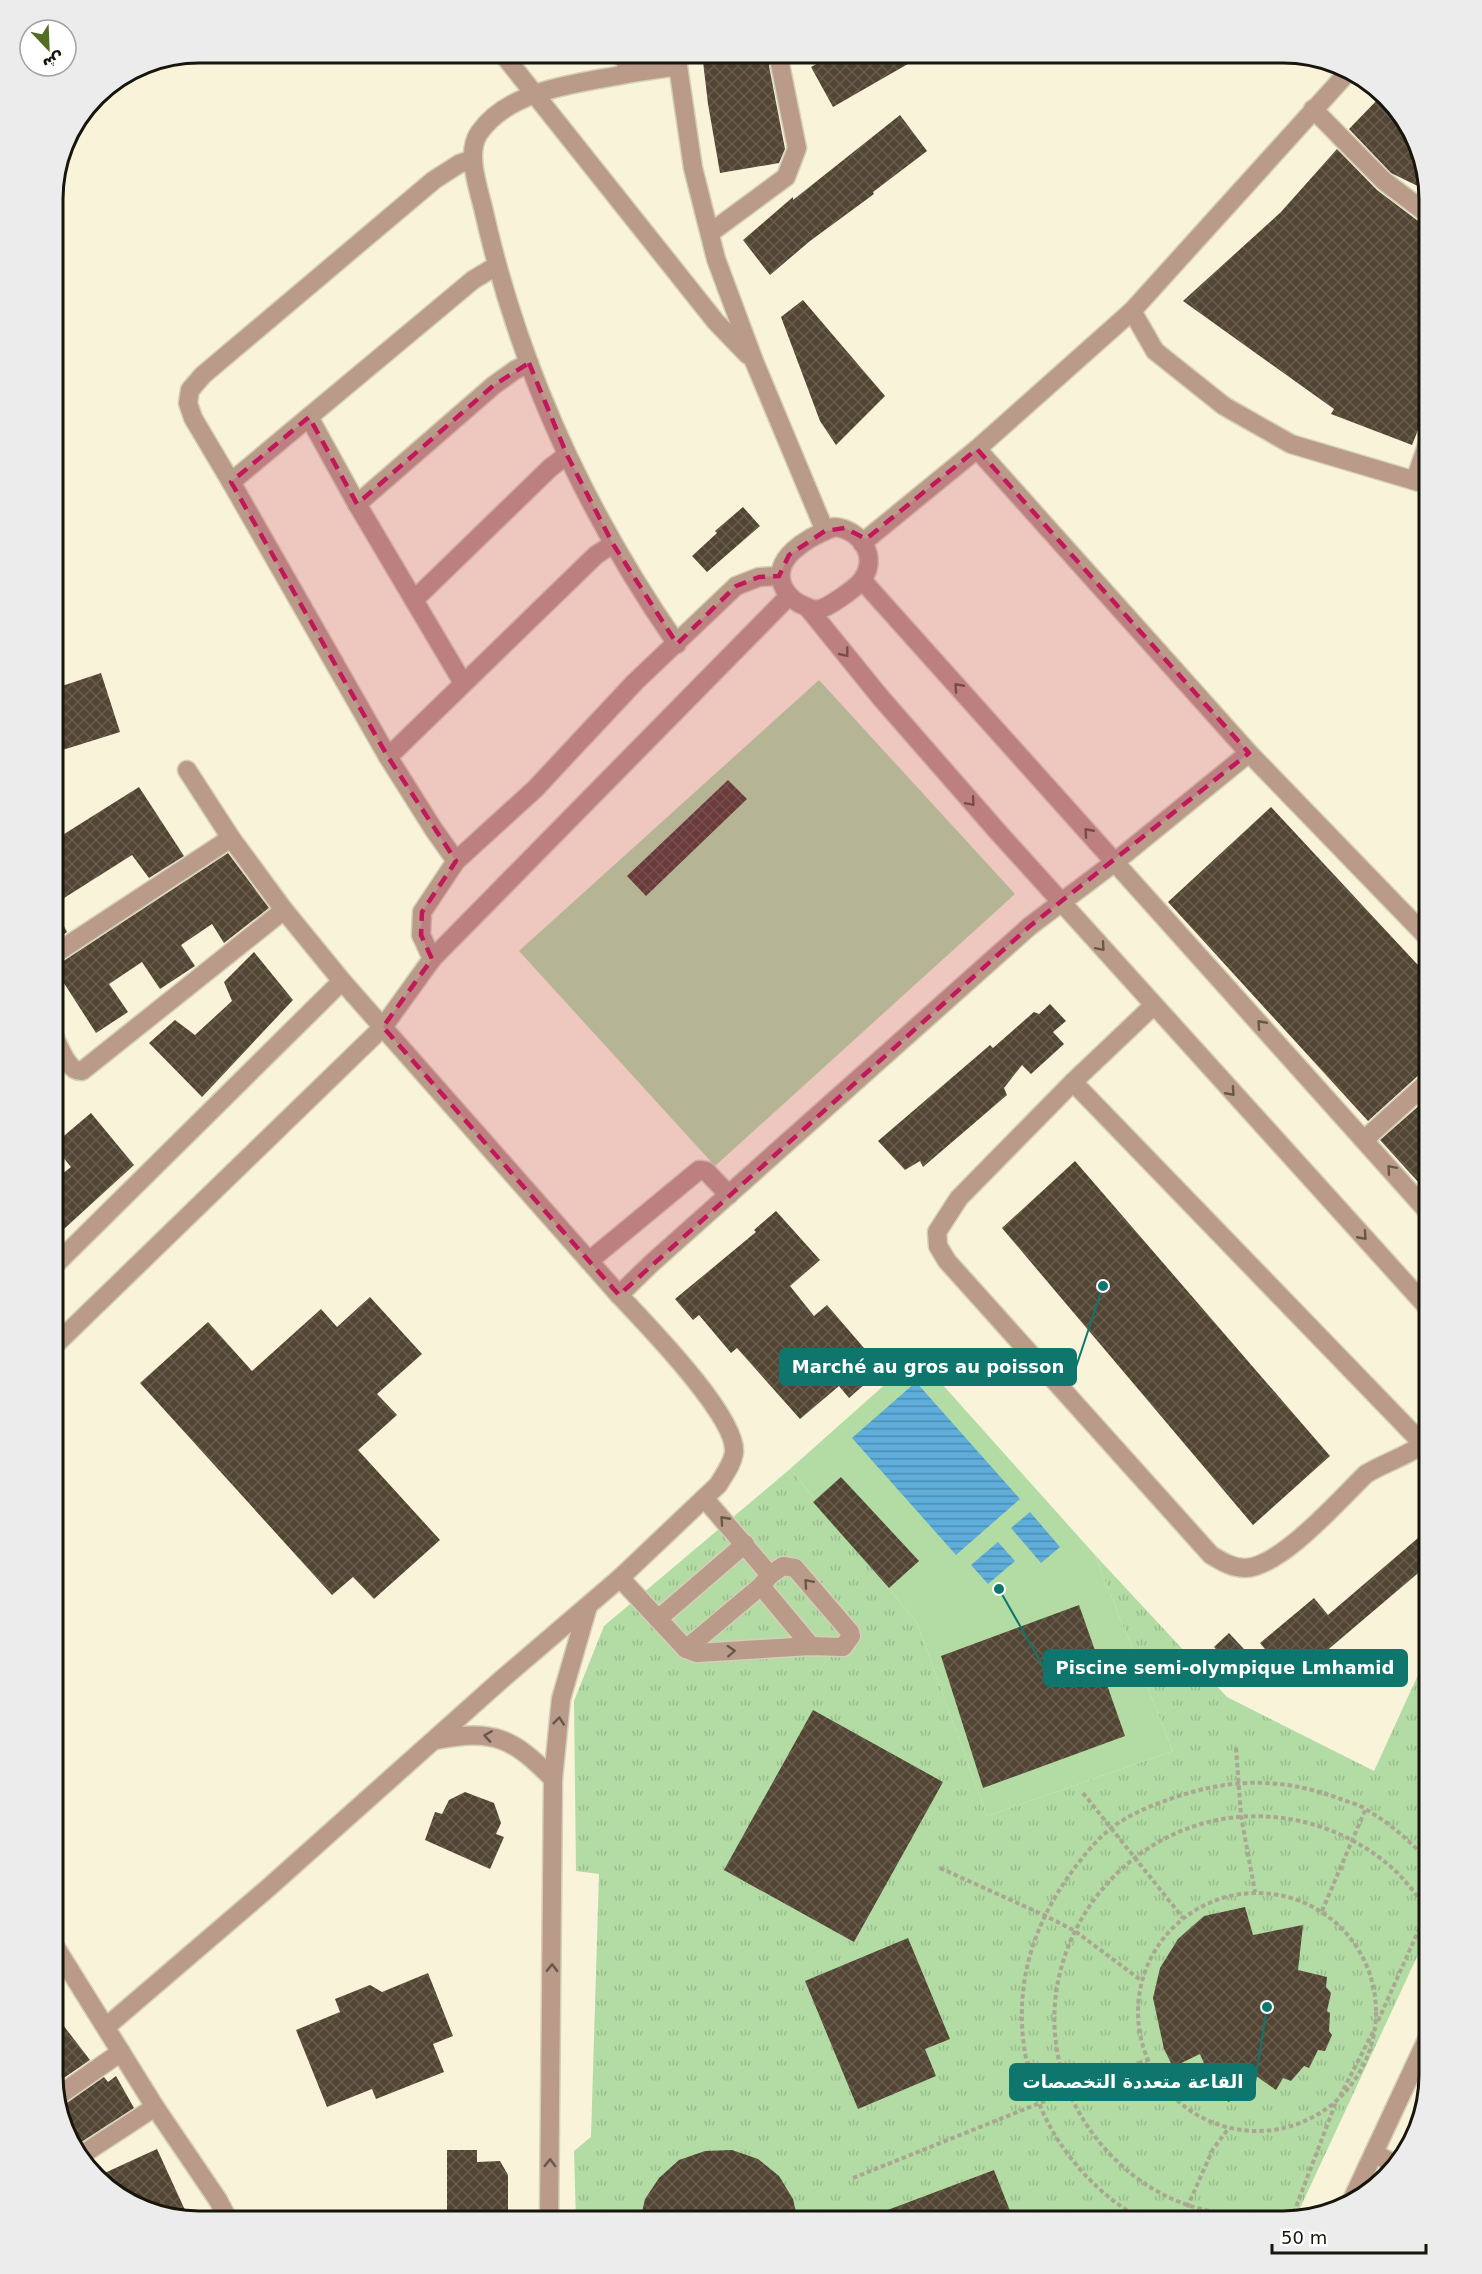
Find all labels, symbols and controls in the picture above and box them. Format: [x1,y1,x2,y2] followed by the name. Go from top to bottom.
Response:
[18,18,78,78] north arrow
[40,48,68,74] text: ش
[837,646,848,657] one-way arrow
[954,683,965,694] one-way arrow
[964,795,975,806] one-way arrow
[1084,828,1095,839] one-way arrow
[1094,940,1105,950] one-way arrow
[1257,1020,1268,1030] one-way arrow
[1224,1084,1235,1095] one-way arrow
[1387,1165,1398,1176] one-way arrow
[1356,1229,1367,1239] one-way arrow
[780,1349,1076,1385] callout: Marché au gros au poisson
[792,1356,1064,1377] text: Marché au gros au poisson
[720,1516,731,1527] one-way arrow
[804,1579,815,1590] one-way arrow
[727,1644,736,1657] one-way arrow
[1044,1650,1407,1686] callout: Piscine semi-olympique Lmhamid
[1056,1657,1394,1678] text: Piscine semi-olympique Lmhamid
[552,1716,565,1725] one-way arrow
[483,1730,493,1743] one-way arrow
[546,1963,558,1972] one-way arrow
[1010,2064,1255,2100] callout: القاعة متعددة التخصصات
[1023,2071,1243,2092] text: القاعة متعددة التخصصات
[544,2158,556,2167] one-way arrow
[1272,2217,1426,2255] scale bar
[1281,2227,1327,2248] text: 50 m

